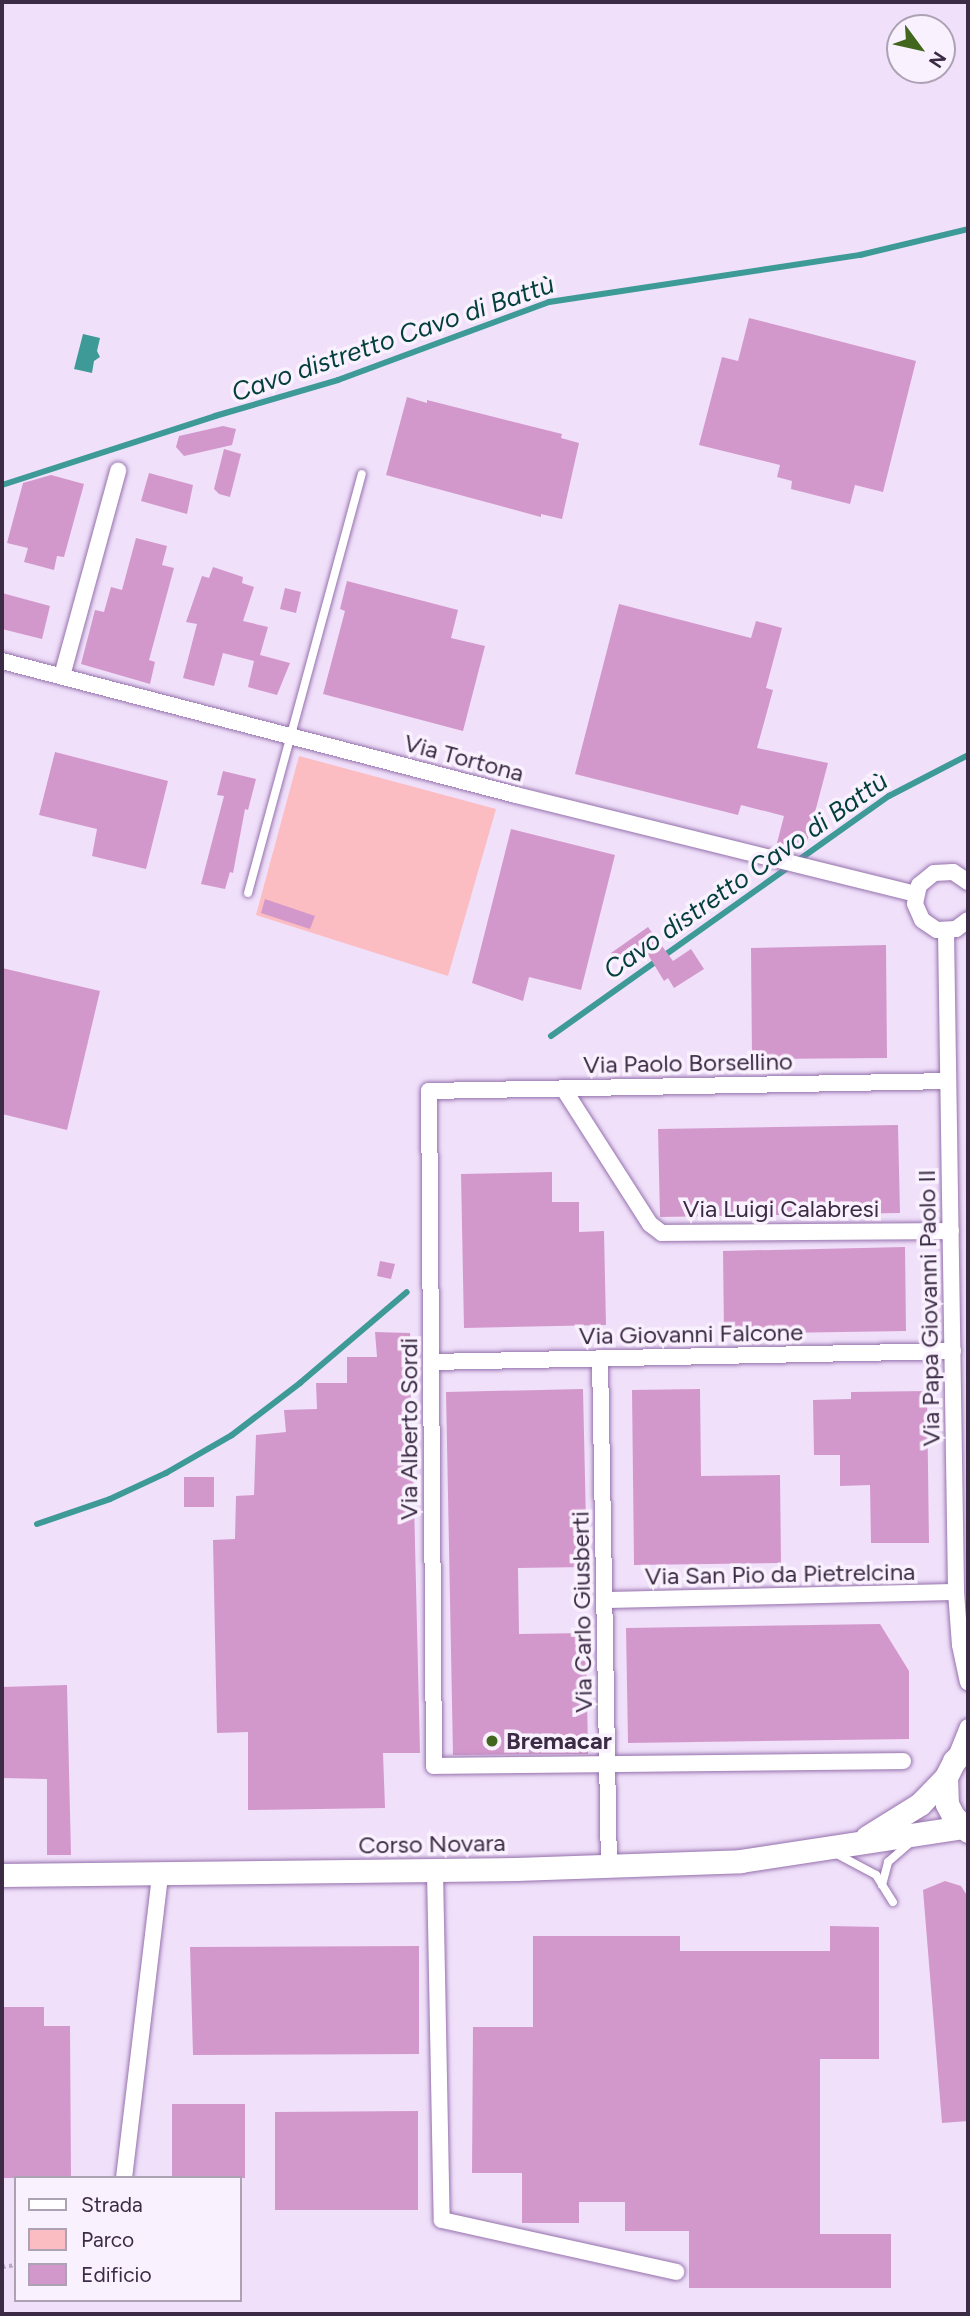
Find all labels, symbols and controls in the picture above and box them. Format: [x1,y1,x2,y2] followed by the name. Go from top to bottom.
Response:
[886,14,956,84] north arrow
[924,47,951,72] text: N
[227,269,559,409] water label: Cavo distretto Cavo di Battù
[401,728,527,788] street label: Via Tortona
[598,766,894,986] water label: Cavo distretto Cavo di Battù
[583,1047,793,1079] street label: Via Paolo Borsellino
[912,1169,946,1447] street label: Via Papa Giovanni Paolo II
[683,1195,879,1223] street label: Via Luigi Calabresi
[579,1318,803,1350] street label: Via Giovanni Falcone
[395,1338,423,1520] street label: Via Alberto Sordi
[566,1511,598,1713] street label: Via Carlo Giusberti
[645,1557,915,1591] street label: Via San Pio da Pietrelcina
[506,1727,612,1755] place label: Bremacar
[484,1733,500,1749] marker: Bremacar
[358,1828,506,1860] street label: Corso Novara
[14,2176,242,2302] legend
[81,2192,143,2217] text: Strada
[81,2227,134,2252] text: Parco
[81,2262,152,2287] text: Edificio

